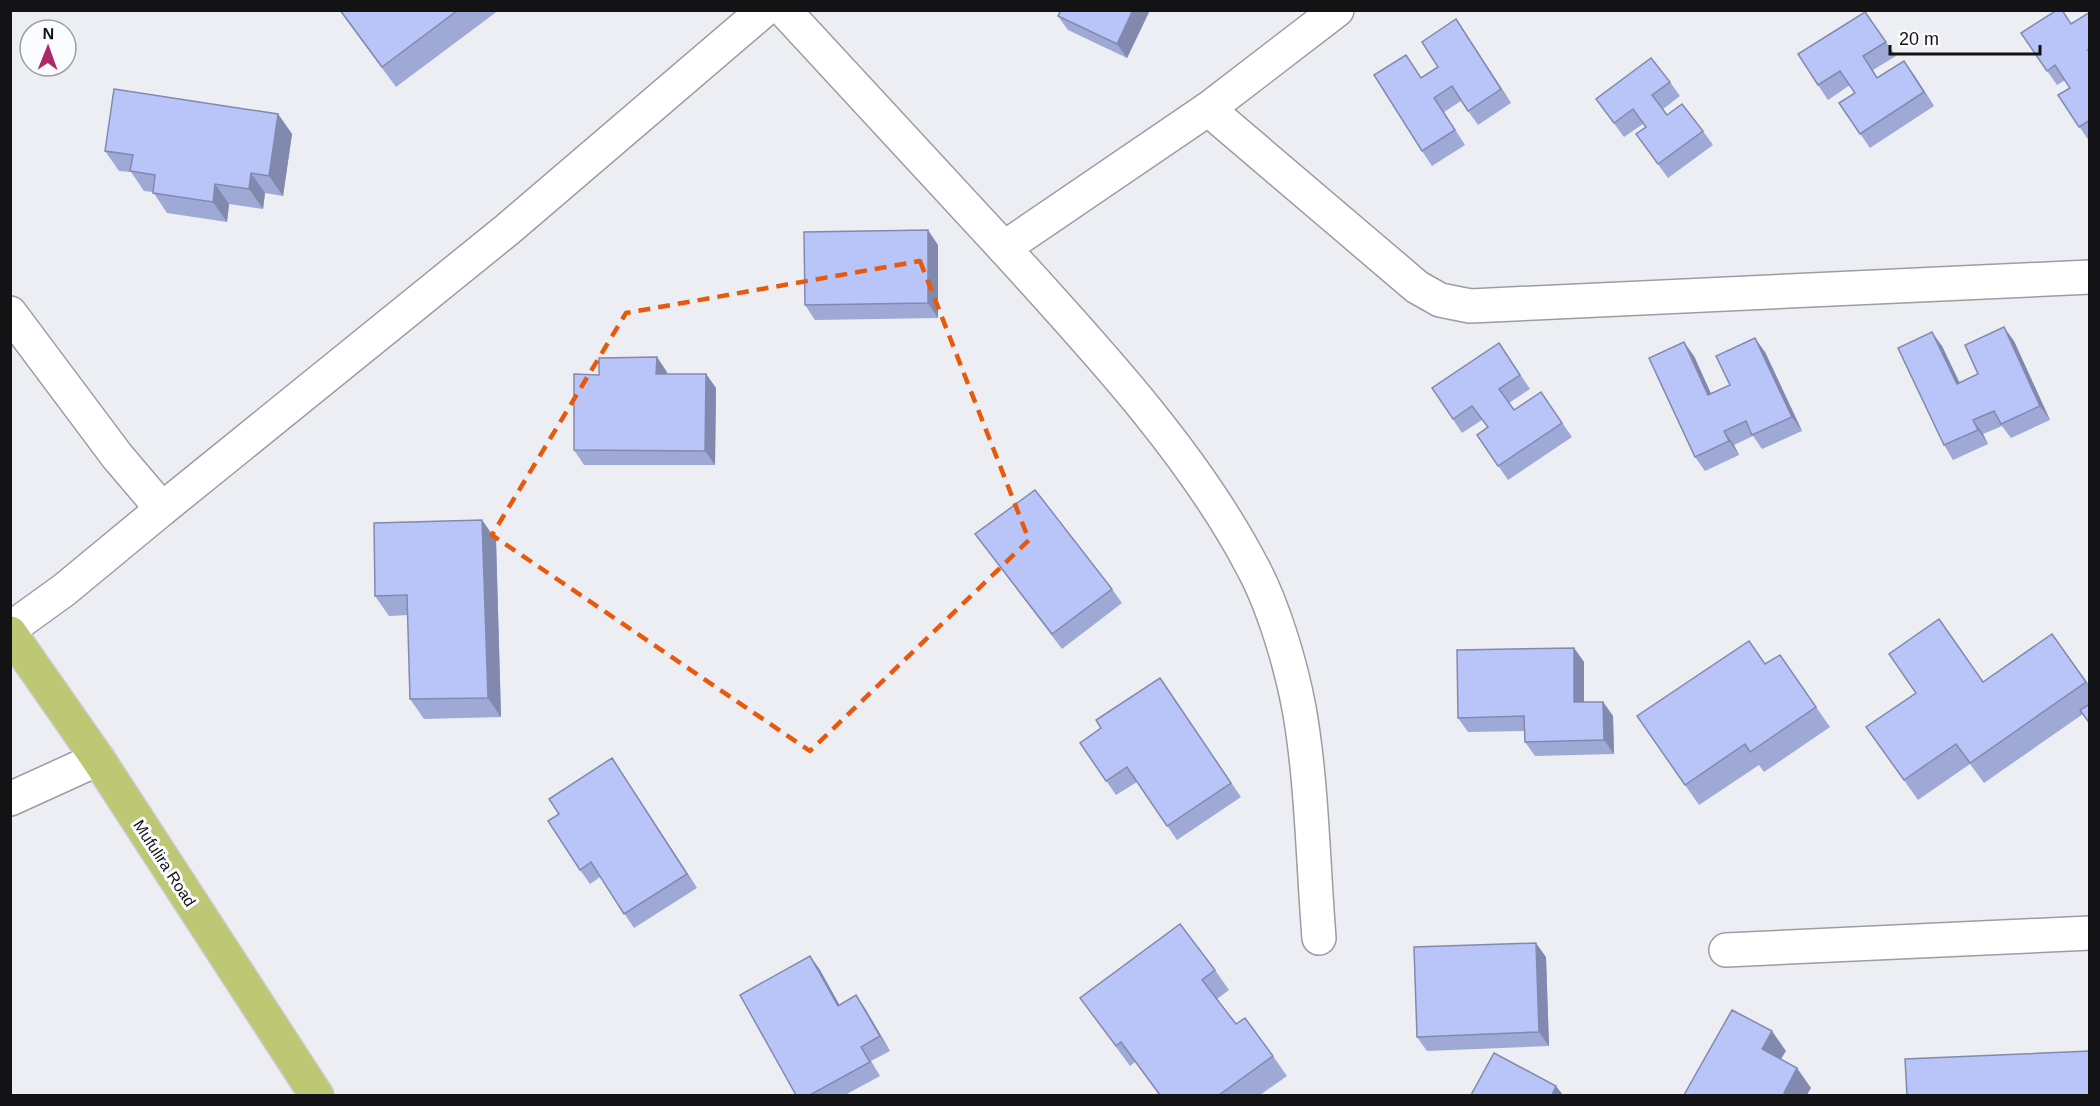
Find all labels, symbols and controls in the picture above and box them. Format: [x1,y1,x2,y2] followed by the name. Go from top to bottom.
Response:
[18,18,78,78] north arrow
[1890,18,2040,56] scale bar
[42,25,54,42] text: N
[1899,29,1939,49] text: 20 m
[130,817,199,910] street label: Mufulira Road

